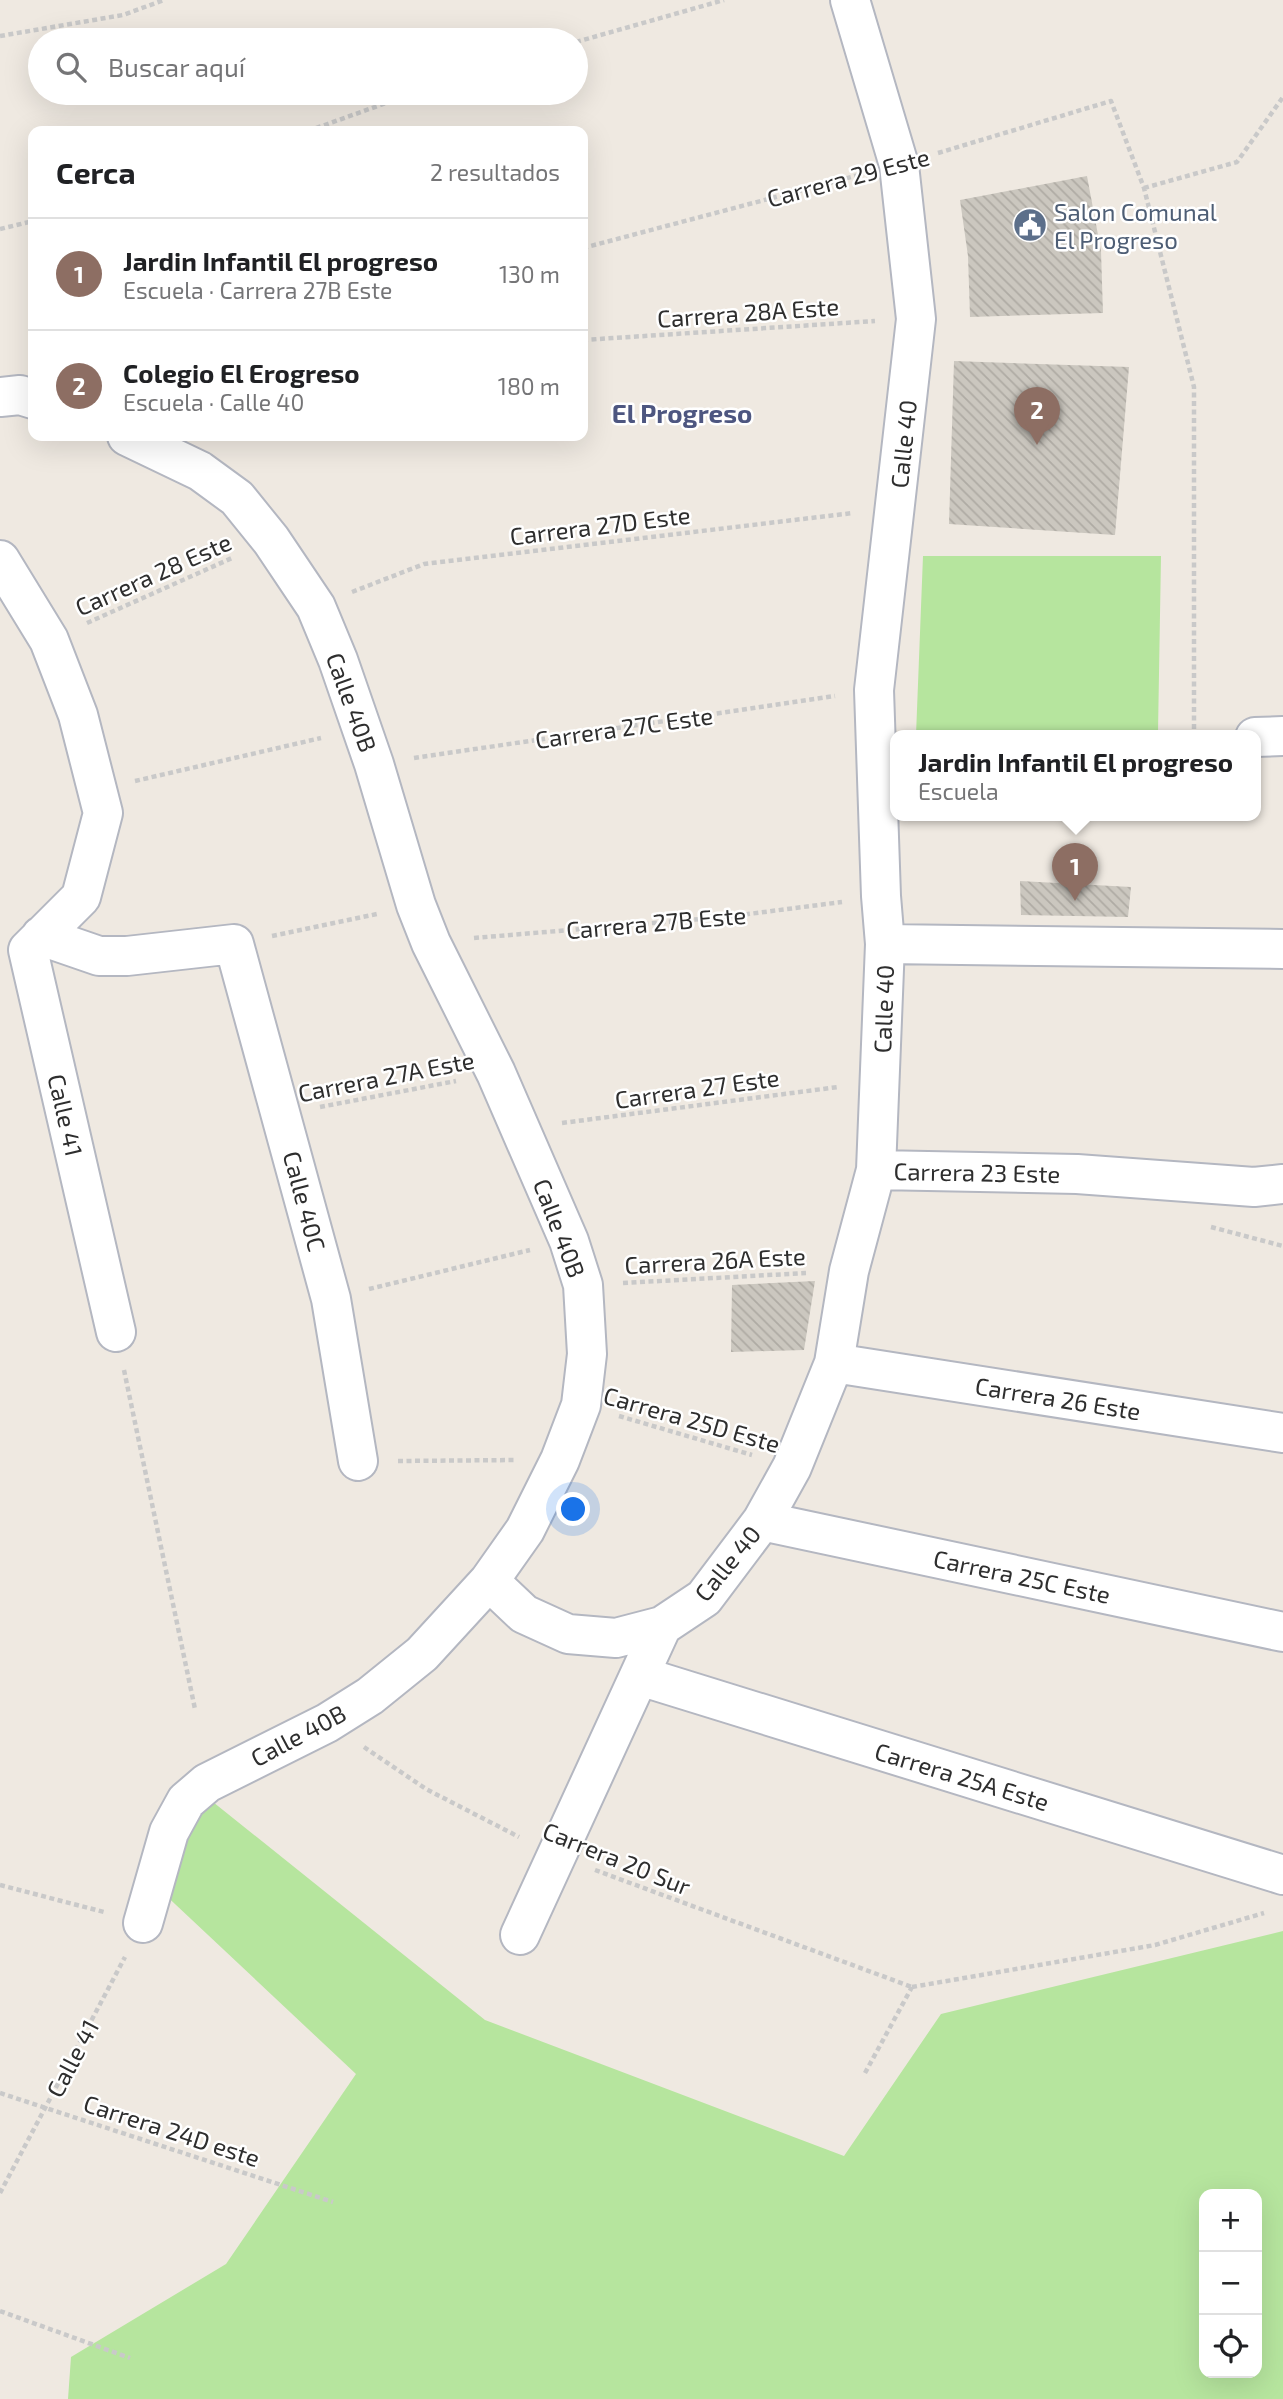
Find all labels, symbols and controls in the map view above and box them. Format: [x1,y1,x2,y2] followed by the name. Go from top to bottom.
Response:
[28,28,588,105] search box
[52,48,90,86] icon: search
[108,51,245,82] text: Buscar aquí
[764,141,932,213] street label: Carrera 29 Este
[56,154,136,190] text: Cerca
[430,158,560,186] text: 2 resultados
[1054,197,1217,254] place label: Salon Comunal El Progreso
[1011,206,1049,244] public building icon: Salon Comunal El Progreso
[123,245,438,276] text: Jardin Infantil El progreso
[74,260,84,288] text: 1
[499,260,560,288] text: 130 m
[123,276,392,304] text: Escuela · Carrera 27B Este
[656,291,840,333] street label: Carrera 28A Este
[123,357,360,388] text: Colegio El Erogreso
[72,372,86,400] text: 2
[498,372,560,400] text: 180 m
[1014,387,1060,445] pin: 2
[123,388,304,416] text: Escuela · Calle 40
[612,397,752,428] district label: El Progreso
[884,398,922,490] street label: Calle 40
[508,500,692,550] street label: Carrera 27D Este
[70,527,236,621] street label: Carrera 28 Este
[321,648,383,756] street label: Calle 40B
[533,700,715,754] street label: Carrera 27C Este
[890,730,1261,821] popup
[918,746,1233,777] text: Jardin Infantil El progreso
[918,777,999,805] text: Escuela
[1052,843,1098,901] pin: 1
[565,900,747,944] street label: Carrera 27B Este
[867,964,899,1054] street label: Calle 40
[295,1045,477,1107] street label: Carrera 27A Este
[613,1062,781,1114] street label: Carrera 27 Este
[42,1071,90,1159] street label: Calle 41
[278,1148,332,1254] street label: Calle 40C
[893,1156,1061,1188] street label: Carrera 23 Este
[528,1175,592,1281] street label: Calle 40B
[624,1241,806,1279] street label: Carrera 26A Este
[973,1371,1143,1425] street label: Carrera 26 Este
[600,1380,784,1458] street label: Carrera 25D Este
[556,1492,590,1526] your location
[688,1519,766,1607] street label: Calle 40
[931,1543,1113,1609] street label: Carrera 25C Este
[246,1698,350,1772] street label: Calle 40B
[871,1736,1053,1816] street label: Carrera 25A Este
[539,1815,696,1901] street label: Carrera 20 Sur
[40,2014,104,2102] street label: Calle 41
[80,2088,264,2172] street label: Carrera 24D este
[1199,2189,1262,2378] map controls
[1199,2189,1262,2252] button: +
[1199,2252,1262,2315] button: −
[1199,2315,1262,2378] button: locate

